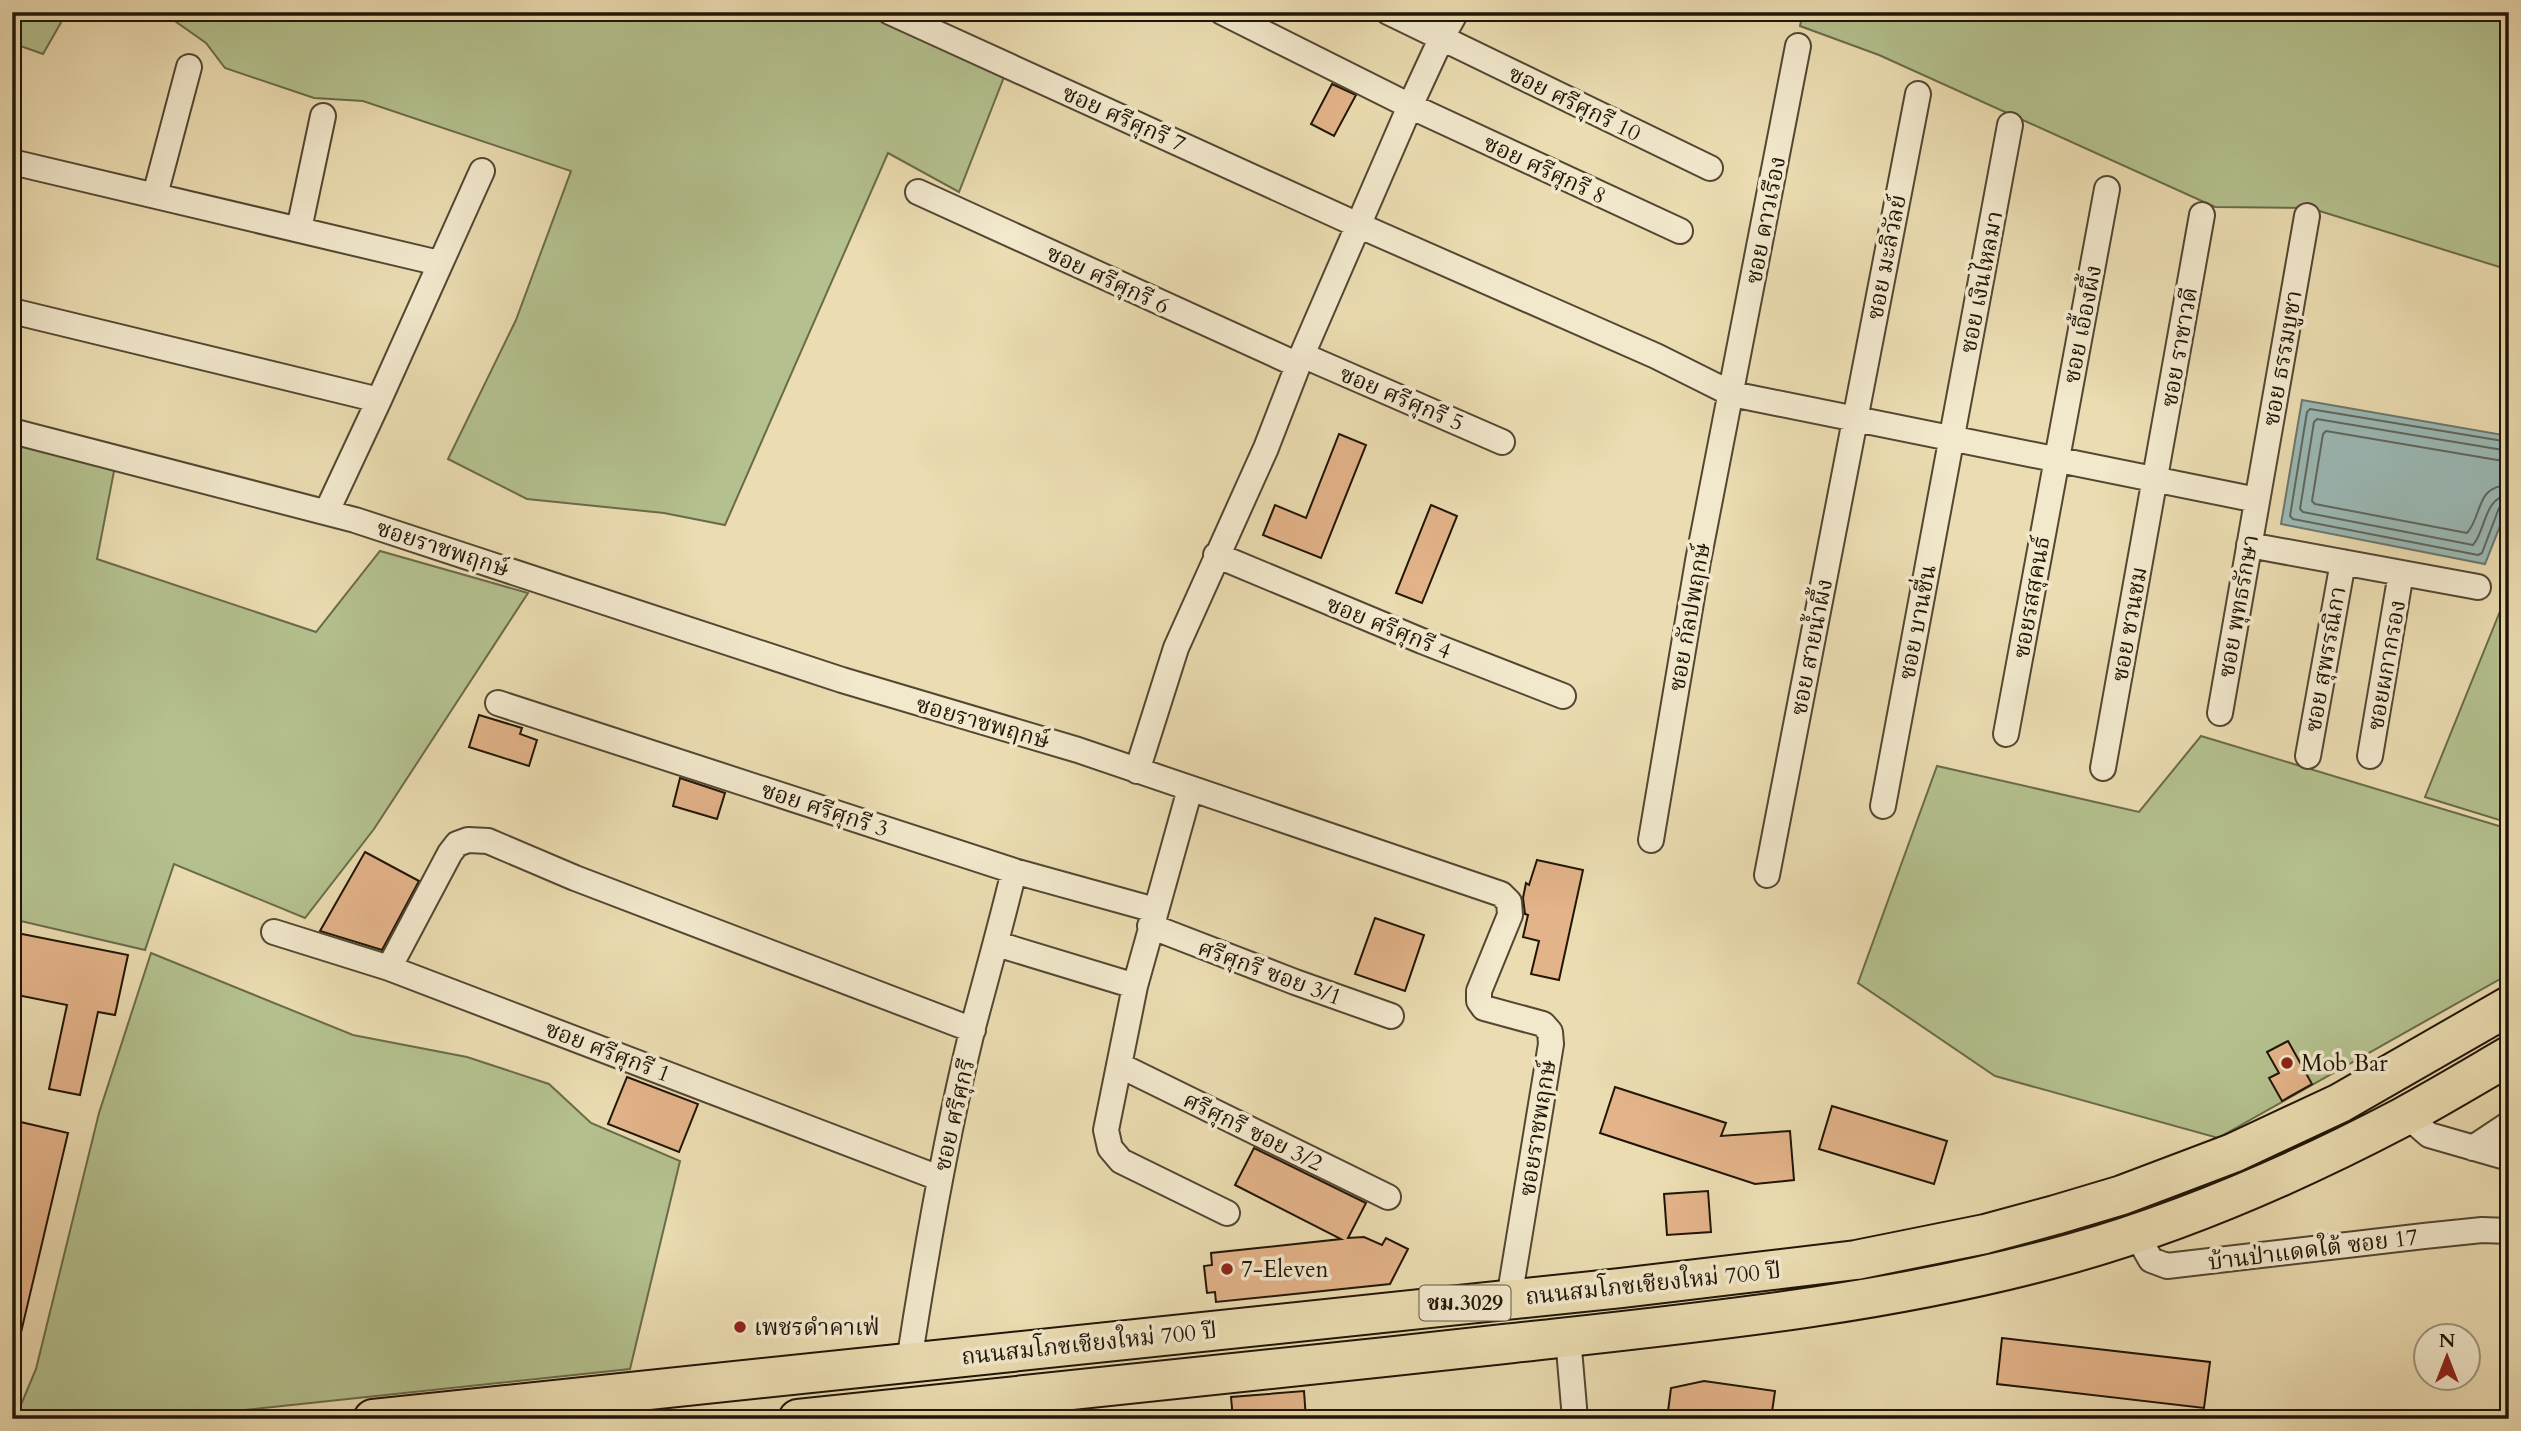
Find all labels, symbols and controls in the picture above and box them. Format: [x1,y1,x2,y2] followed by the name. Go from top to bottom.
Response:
[1503,58,1646,149] street label: ซอย ศรีศุกรี 10
[1057,77,1190,159] street label: ซอย ศรีศุกรี 7
[1478,127,1611,211] street label: ซอย ศรีศุกรี 8
[1738,154,1793,287] street label: ซอย ดาวเรือง
[1859,192,1914,322] street label: ซอย มะลิวัลย์
[1952,208,2010,356] street label: ซอย เงินไหลมา
[1041,237,1174,321] street label: ซอย ศรีศุกรี 6
[2054,262,2109,386] street label: ซอย เอื้องผึ้ง
[2154,285,2205,409] street label: ซอย ราชาวดี
[2255,288,2310,428] street label: ซอย ธรรมบูชา
[1335,358,1469,439] street label: ซอย ศรีศุกรี 5
[373,512,513,585] street label: ซอยราชพฤกษ์
[2211,532,2266,680] street label: ซอย พุทธรักษา
[2005,534,2057,661] street label: ซอยรสสุคนธ์
[1661,540,1718,694] street label: ซอย กัลปพฤกษ์
[1889,562,1944,682] street label: ซอย บานชื่น
[2104,564,2155,684] street label: ซอย ชวนชม
[1781,576,1840,718] street label: ซอย สายน้ำผึ้ง
[2297,584,2354,734] street label: ซอย สุพรรณิกา
[1322,588,1456,667] street label: ซอย ศรีศุกรี 4
[2360,597,2413,733] street label: ซอยผกากรอง
[912,689,1053,756] street label: ซอยราชพฤกษ์
[757,774,892,845] street label: ซอย ศรีศุกรี 3
[1193,932,1346,1013] street label: ศรีศุกรี ซอย 3/1
[541,1013,675,1090] street label: ซอย ศรีศุกรี 1
[2301,1048,2388,1079] place label: Mob Bar
[2279,1055,2295,1071] marker: Mob Bar
[927,1056,982,1174] street label: ซอย ศรีศุกรี
[1511,1058,1564,1199] street label: ซอยราชพฤกษ์
[1178,1084,1328,1179] street label: ศรีศุกรี ซอย 3/2
[2206,1220,2420,1278] street label: บ้านป่าแดดใต้ ซอย 17
[1241,1254,1329,1285] place label: 7-Eleven
[1524,1254,1782,1312] street label: ถนนสมโภชเชียงใหม่ 700 ปี
[1219,1261,1235,1277] marker: 7-Eleven
[1420,1286,1510,1320] road number: ชม.3029
[754,1312,880,1343] place label: เพชรดำคาเฟ่
[960,1314,1218,1372] street label: ถนนสมโภชเชียงใหม่ 700 ปี
[732,1319,748,1335] marker: เพชรดำคาเฟ่
[2412,1322,2482,1392] north arrow
[2439,1328,2456,1354] text: N

